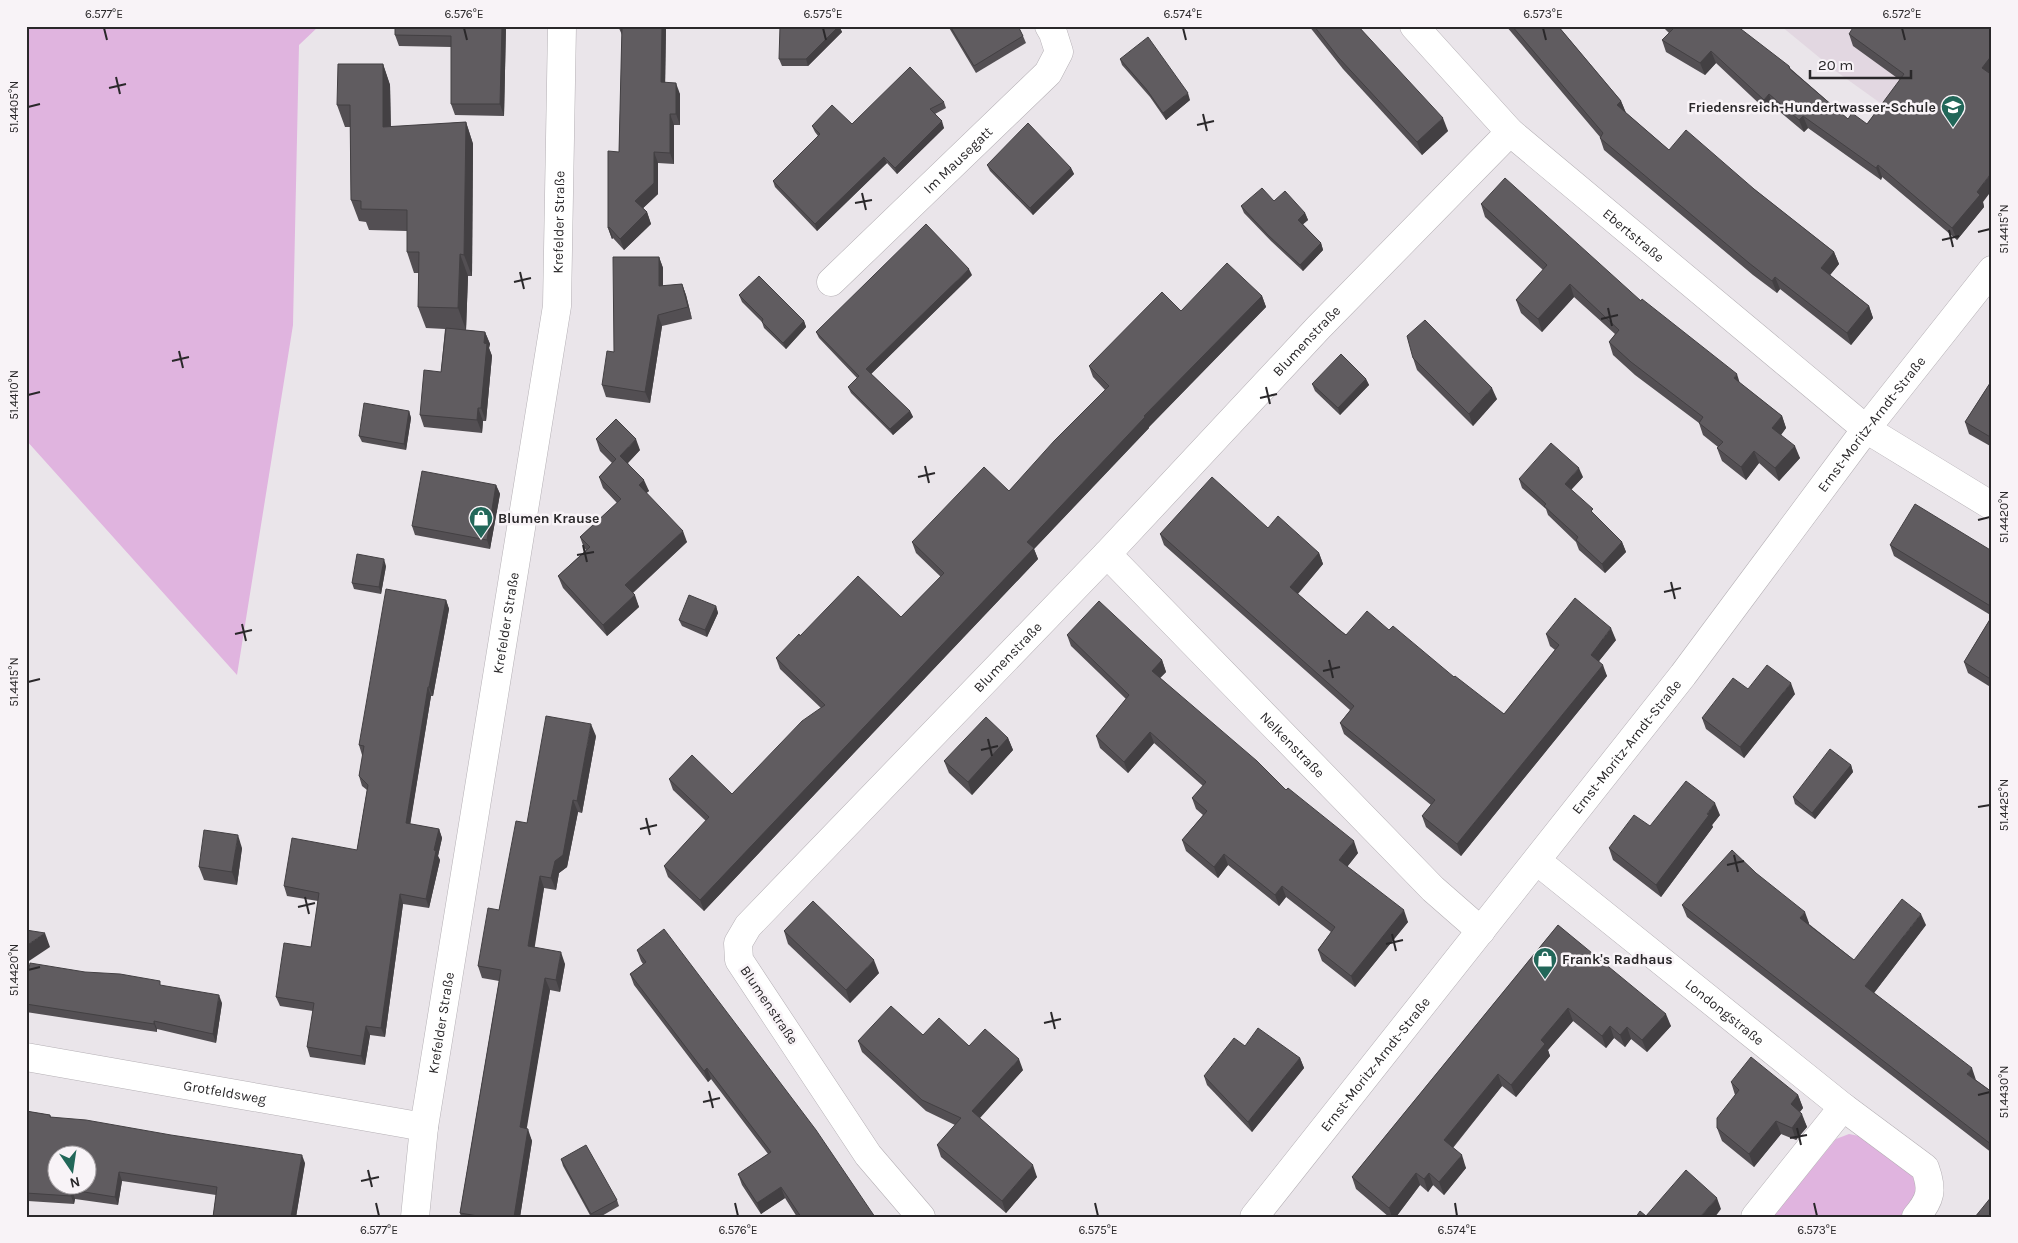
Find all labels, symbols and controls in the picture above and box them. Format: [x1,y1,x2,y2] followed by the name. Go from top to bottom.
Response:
[85,7,123,21] text: 6.577°E
[444,7,484,21] text: 6.576°E
[803,7,843,21] text: 6.575°E
[1164,7,1202,21] text: 6.574°E
[1523,7,1563,21] text: 6.573°E
[1882,7,1922,21] text: 6.572°E
[1810,48,1912,80] scale bar
[1818,56,1853,74] text: 20 m
[7,81,21,133] text: 51.4405°N
[1940,94,1966,128] school or university icon: Friedensreich-Hundertwasser-Schule
[1688,99,1936,116] place label: Friedensreich-Hundertwasser-Schule
[920,123,996,197] street label: Im Mausegatt
[549,171,568,274] street label: Krefelder Straße
[1997,204,2011,254] text: 51.4415°N
[1599,205,1668,266] street label: Ebertstraße
[1269,302,1344,380] street label: Blumenstraße
[1814,353,1929,495] street label: Ernst-Moritz-Arndt-Straße
[7,370,21,420] text: 51.4410°N
[1997,491,2011,543] text: 51.4420°N
[468,505,494,539] shop icon: Blumen Krause
[498,510,600,527] place label: Blumen Krause
[489,571,522,675] street label: Krefelder Straße
[970,618,1045,696] street label: Blumenstraße
[7,657,21,707] text: 51.4415°N
[1568,676,1685,817] street label: Ernst-Moritz-Arndt-Straße
[1257,708,1328,781] street label: Nelkenstraße
[1997,779,2011,831] text: 51.4425°N
[7,944,21,996] text: 51.4420°N
[1532,946,1558,980] shop icon: Frank's Radhaus
[1562,951,1673,968] place label: Frank's Radhaus
[737,963,801,1047] street label: Blumenstraße
[424,971,457,1075] street label: Krefelder Straße
[1682,975,1768,1049] street label: Londongstraße
[1317,993,1433,1135] street label: Ernst-Moritz-Arndt-Straße
[1997,1066,2011,1118] text: 51.4430°N
[182,1076,268,1108] street label: Grotfeldsweg
[48,1146,98,1196] north arrow
[68,1173,82,1192] text: N
[360,1223,398,1237] text: 6.577°E
[718,1223,758,1237] text: 6.576°E
[1078,1223,1118,1237] text: 6.575°E
[1438,1223,1476,1237] text: 6.574°E
[1797,1223,1837,1237] text: 6.573°E

